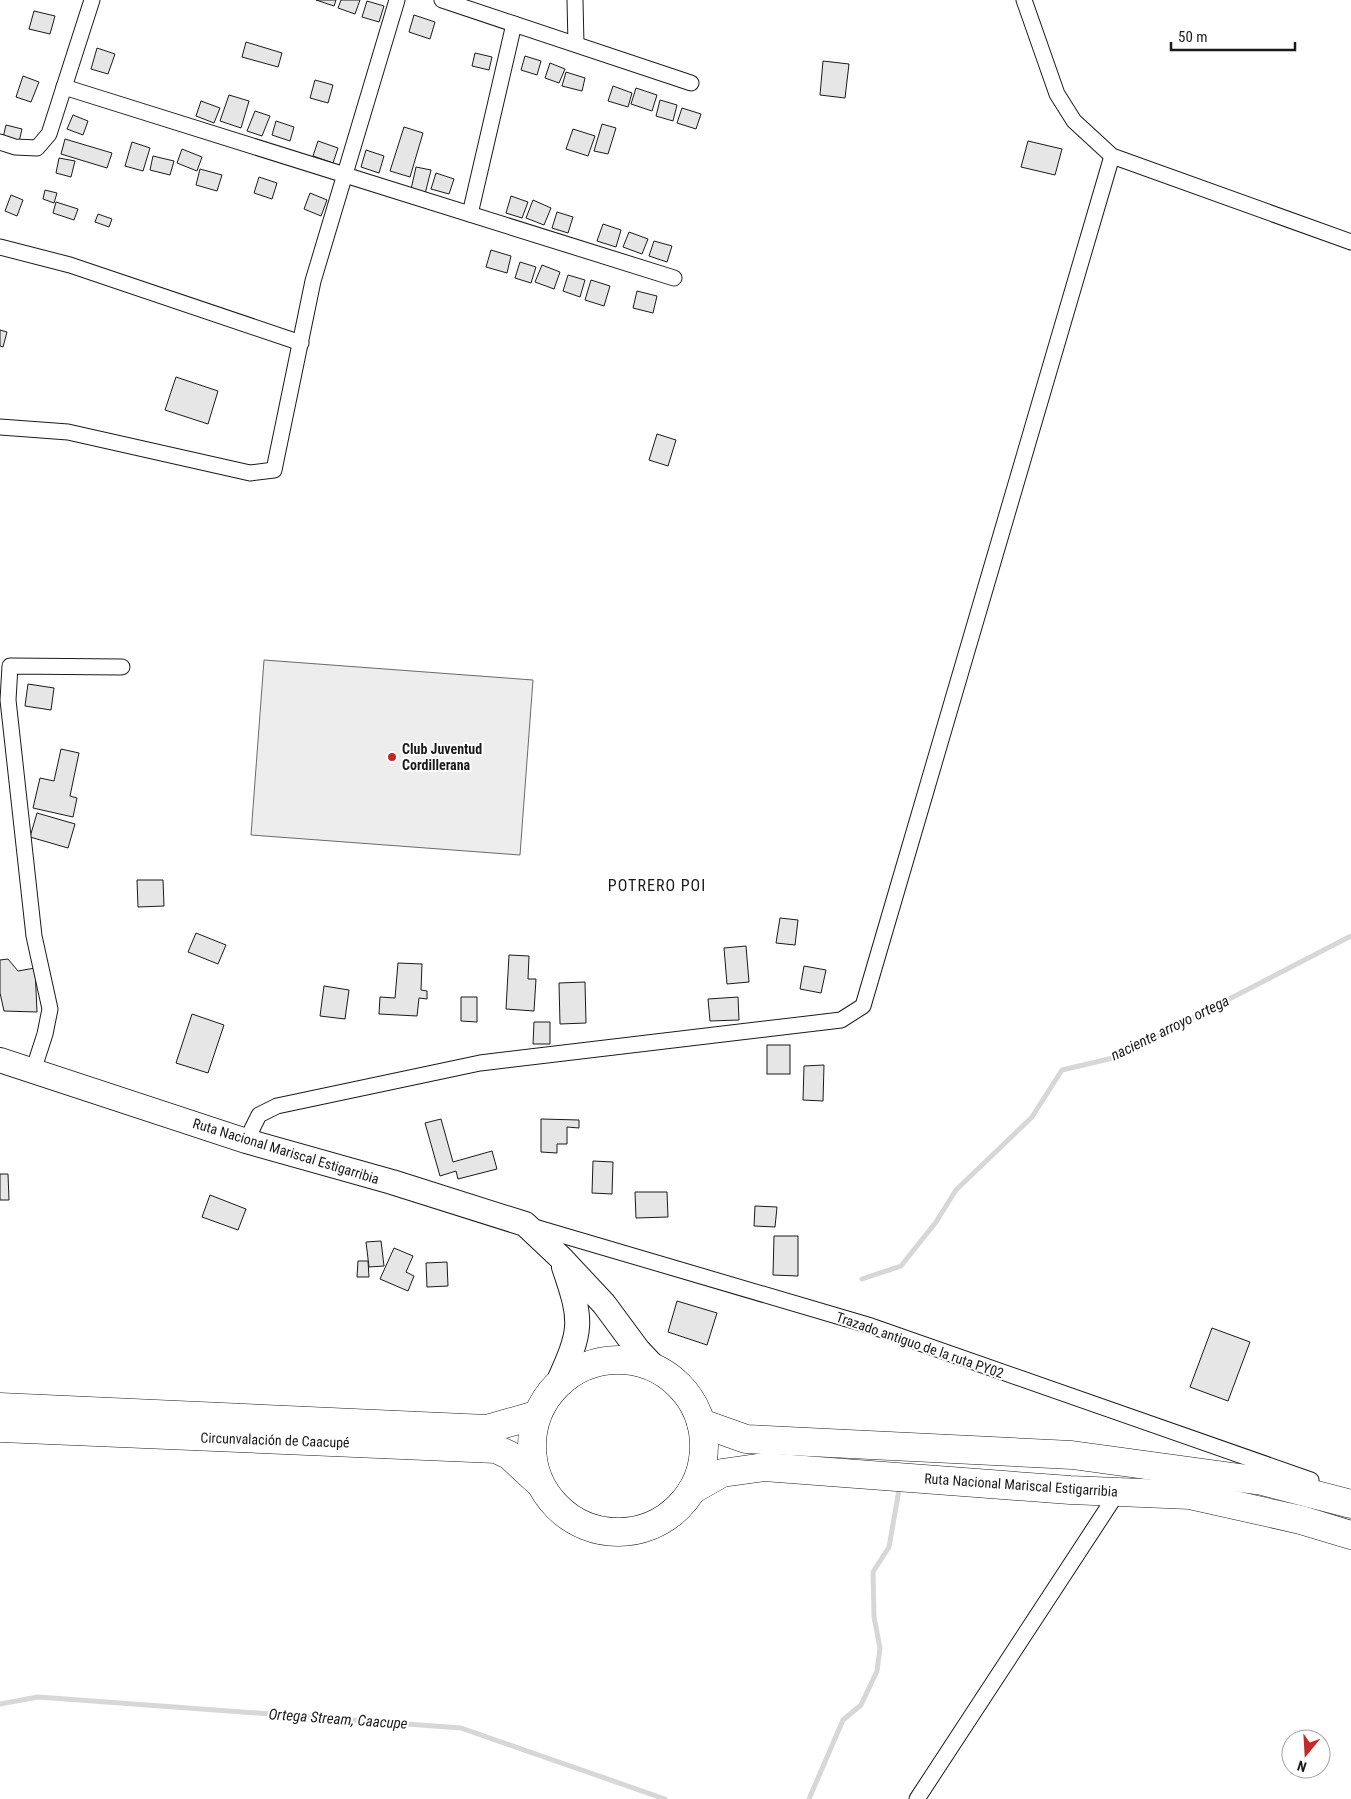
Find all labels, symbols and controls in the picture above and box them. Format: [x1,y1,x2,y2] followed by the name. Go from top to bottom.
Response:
[1171,20,1295,52] scale bar
[1178,28,1208,46] text: 50 m
[402,741,482,773] place label: Club Juventud Cordillerana
[386,751,398,763] marker: Club Juventud Cordillerana
[608,876,706,895] district label: POTRERO POI
[1108,992,1232,1064] water label: naciente arroyo ortega
[191,1115,381,1187] street label: Ruta Nacional Mariscal Estigarribia
[834,1309,1006,1381] street label: Trazado antiguo de la ruta PY02
[200,1429,350,1451] street label: Circunvalación de Caacupé
[924,1470,1118,1500] street label: Ruta Nacional Mariscal Estigarribia
[268,1705,408,1733] water label: Ortega Stream, Caacupe
[1281,1729,1331,1779] north arrow
[1295,1757,1309,1775] text: N

